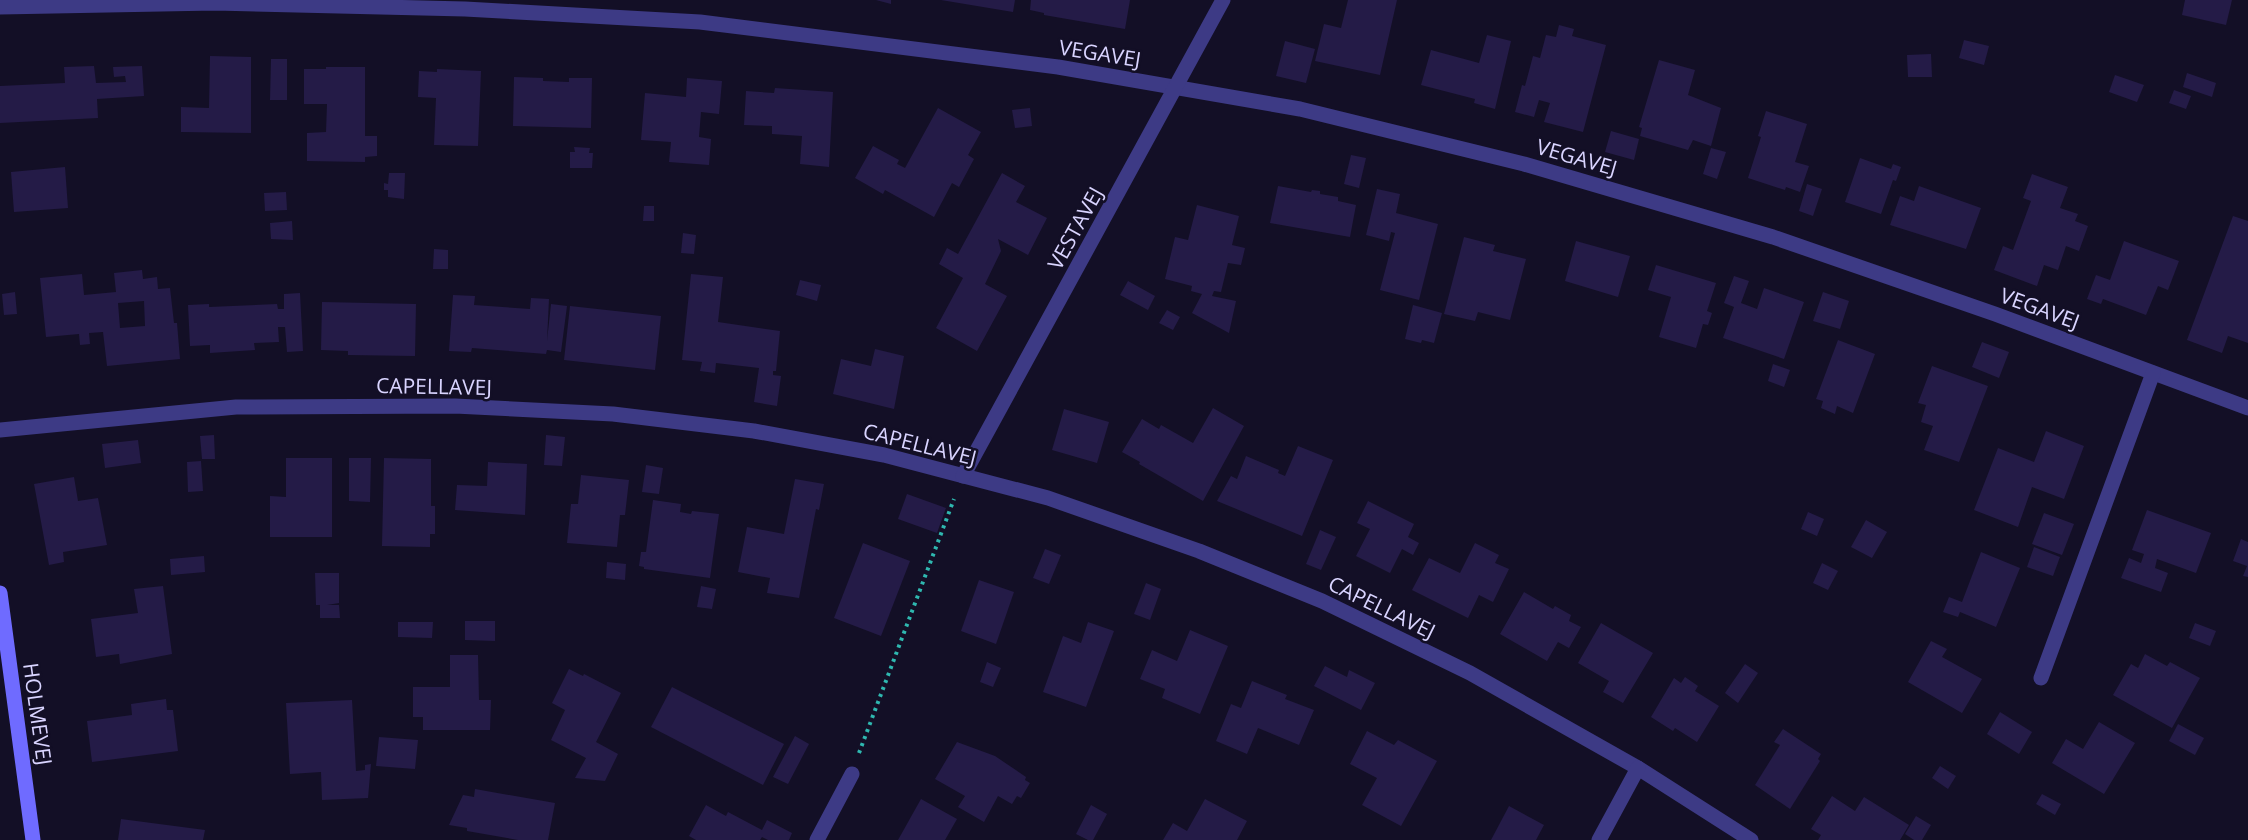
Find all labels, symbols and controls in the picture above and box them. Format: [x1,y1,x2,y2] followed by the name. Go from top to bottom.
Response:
[1057,33,1143,73] street label: VEGAVEJ
[1533,132,1621,182] street label: VEGAVEJ
[1041,182,1109,274] street label: VESTAVEJ
[1996,281,2084,335] street label: VEGAVEJ
[376,371,492,401] street label: CAPELLAVEJ
[860,416,980,472] street label: CAPELLAVEJ
[1324,569,1440,645] street label: CAPELLAVEJ
[17,661,59,767] street label: HOLMEVEJ

